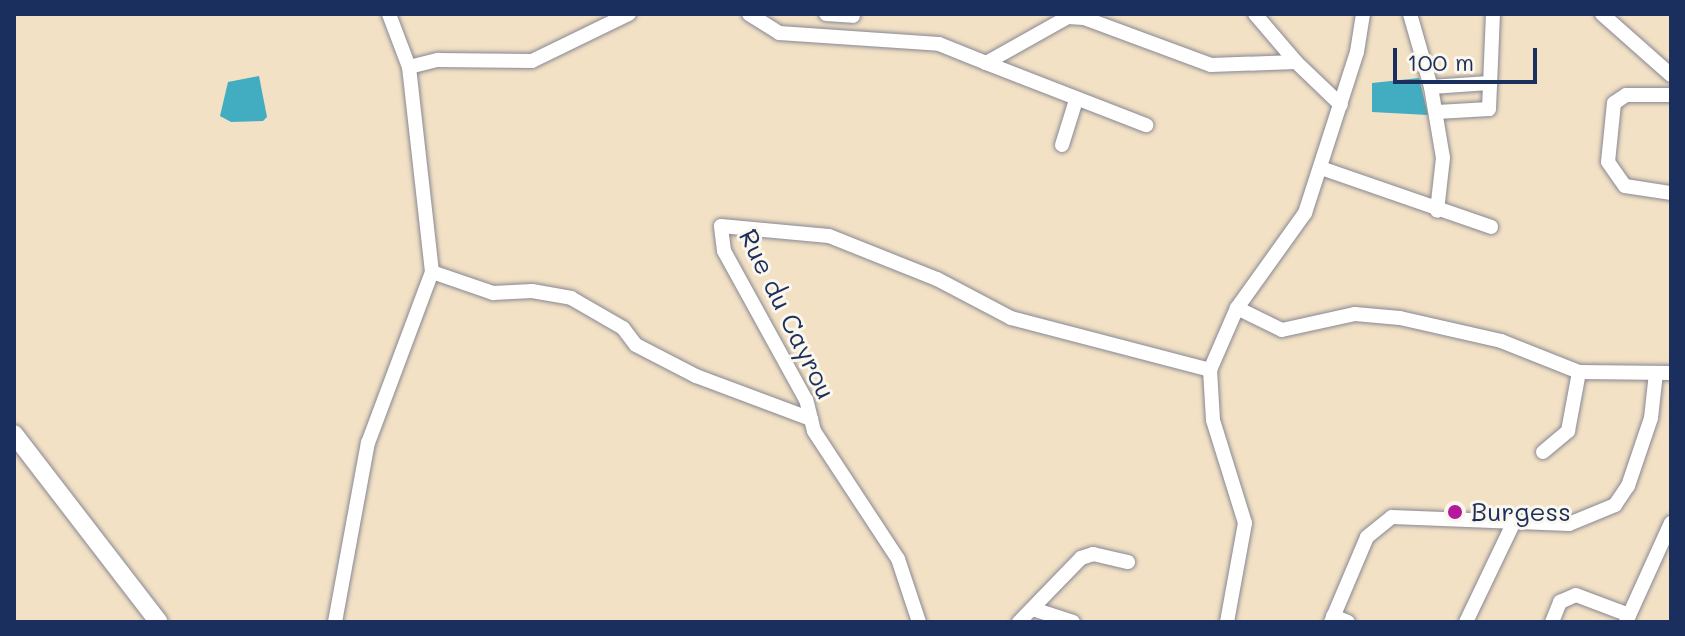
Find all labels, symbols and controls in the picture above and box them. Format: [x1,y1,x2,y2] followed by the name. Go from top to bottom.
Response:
[1397,32,1541,82] scale bar
[1407,46,1474,77] text: 100 m
[732,224,842,404] street label: Rue du Cayrou
[1471,496,1571,528] place label: Burgess
[1446,503,1464,521] marker: Burgess

